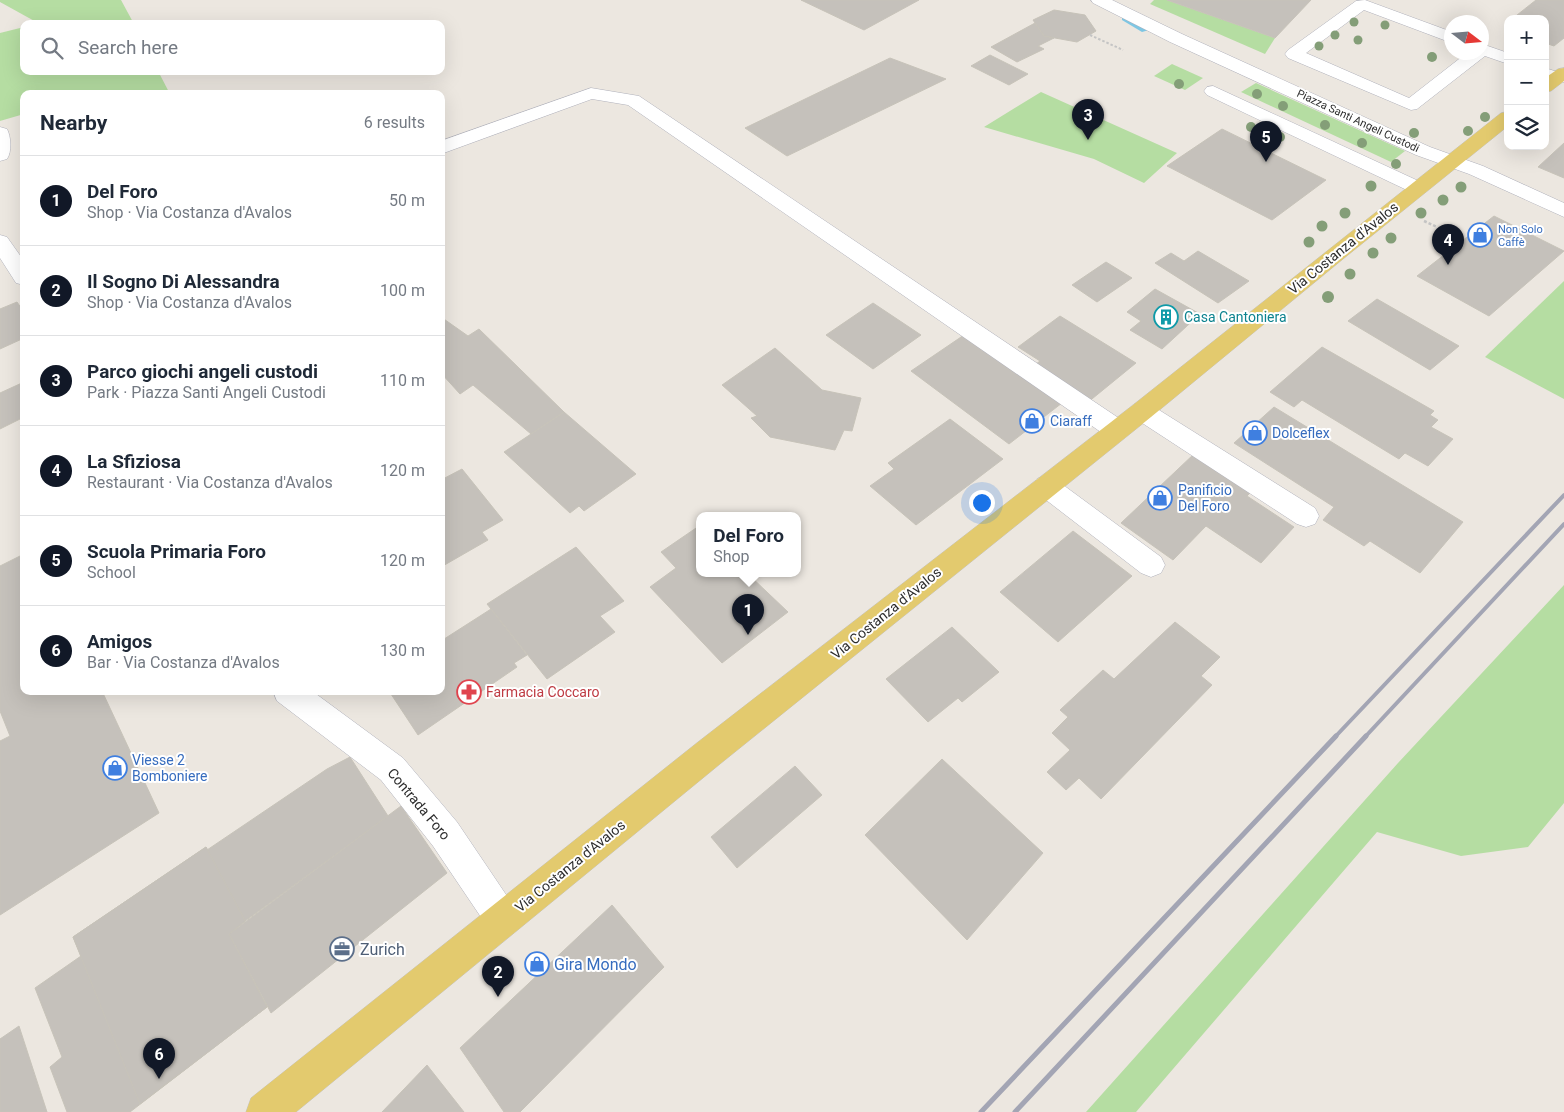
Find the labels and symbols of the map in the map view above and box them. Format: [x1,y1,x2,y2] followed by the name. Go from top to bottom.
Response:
[1444,15,1489,60] north arrow
[1295,87,1421,155] street label: Piazza Santi Angeli Custodi
[1072,99,1104,140] pin: 3
[1250,121,1282,162] pin: 5
[1285,199,1401,297] street label: Via Costanza d'Avalos
[1467,222,1493,248] shop icon: Non Solo Caffè
[1498,223,1543,249] place label: Non Solo Caffè
[1432,224,1464,265] pin: 4
[1153,304,1179,330] building icon: Casa Cantoniera
[1184,309,1287,325] place label: Casa Cantoniera
[1019,408,1045,434] shop icon: Ciaraff
[1050,413,1092,429] place label: Ciaraff
[1242,420,1268,446] shop icon: Dolceflex
[1272,425,1330,441] place label: Dolceflex
[1178,482,1232,514] place label: Panificio Del Foro
[1147,485,1173,511] shop icon: Panificio Del Foro
[969,490,995,516] your location
[828,564,944,662] street label: Via Costanza d'Avalos
[732,594,764,635] pin: 1
[456,679,482,705] pharmacy icon: Farmacia Coccaro
[486,684,600,700] place label: Farmacia Coccaro
[132,752,207,784] place label: Viesse 2 Bomboniere
[102,755,128,781] shop icon: Viesse 2 Bomboniere
[384,765,454,843] street label: Contrada Foro
[512,817,628,915] street label: Via Costanza d'Avalos
[329,936,355,962] office icon: Zurich
[360,940,405,959] place label: Zurich
[524,951,550,977] shop icon: Gira Mondo
[554,955,637,974] place label: Gira Mondo
[482,956,514,997] pin: 2
[143,1038,175,1079] pin: 6

